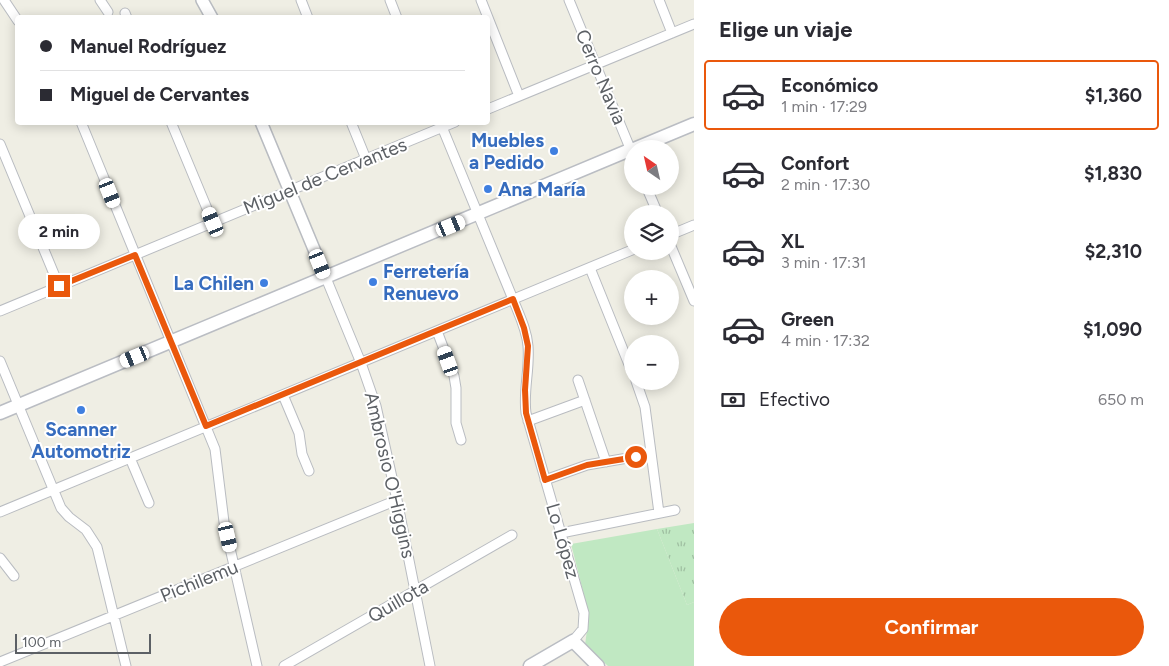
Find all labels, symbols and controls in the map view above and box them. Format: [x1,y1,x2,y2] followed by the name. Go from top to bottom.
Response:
[719,16,852,43] text: Elige un viaje
[571,26,631,128] street label: Cerro Navia
[70,35,226,58] text: Manuel Rodríguez
[721,73,766,118] icon: car
[781,74,878,97] text: Económico
[70,83,249,106] text: Miguel de Cervantes
[1085,84,1142,107] text: $1,360
[781,97,867,116] text: 1 min · 17:29
[469,129,544,174] place label: Muebles a Pedido
[240,133,410,219] street label: Miguel de Cervantes
[624,140,679,195] north arrow
[624,140,679,390] map controls
[548,145,560,157] marker: Muebles a Pedido
[721,151,766,196] icon: car
[781,152,850,175] text: Confort
[1084,162,1142,185] text: $1,830
[781,175,870,194] text: 2 min · 17:30
[97,176,122,210] car
[498,178,586,201] place label: Ana María
[482,183,494,195] marker: Ana María
[200,205,225,239] car
[624,205,679,260] button: layers
[434,213,467,239] car
[18,214,100,248] callout: 2 min
[39,222,79,241] text: 2 min
[721,229,766,274] icon: car
[781,230,804,253] text: XL
[1085,240,1142,263] text: $2,310
[307,247,332,281] car
[781,253,866,272] text: 3 min · 17:31
[383,260,469,305] place label: Ferretería Renuevo
[624,270,679,325] button: +
[174,272,254,295] place label: La Chilen
[48,275,70,297] route end
[367,276,379,288] marker: Ferretería Renuevo
[258,277,270,289] marker: La Chilen
[721,307,766,352] icon: car
[781,308,834,331] text: Green
[1083,318,1142,341] text: $1,090
[781,331,870,350] text: 4 min · 17:32
[624,335,679,390] button: −
[118,344,151,370] car
[435,344,460,378] car
[719,386,747,414] icon: cash
[759,388,830,411] text: Efectivo
[360,390,420,561] street label: Ambrosio O'Higgins
[1098,390,1144,409] text: 650 m
[75,404,87,416] marker: Scanner Automotriz
[31,418,131,463] place label: Scanner Automotriz
[625,446,647,468] route start
[541,501,585,581] street label: Lo López
[217,521,238,553] car
[157,555,241,607] street label: Pichilemu
[364,575,432,627] street label: Quillota
[719,598,1144,656] button: Confirmar
[15,631,151,654] scale bar
[22,634,61,651] text: 100 m

